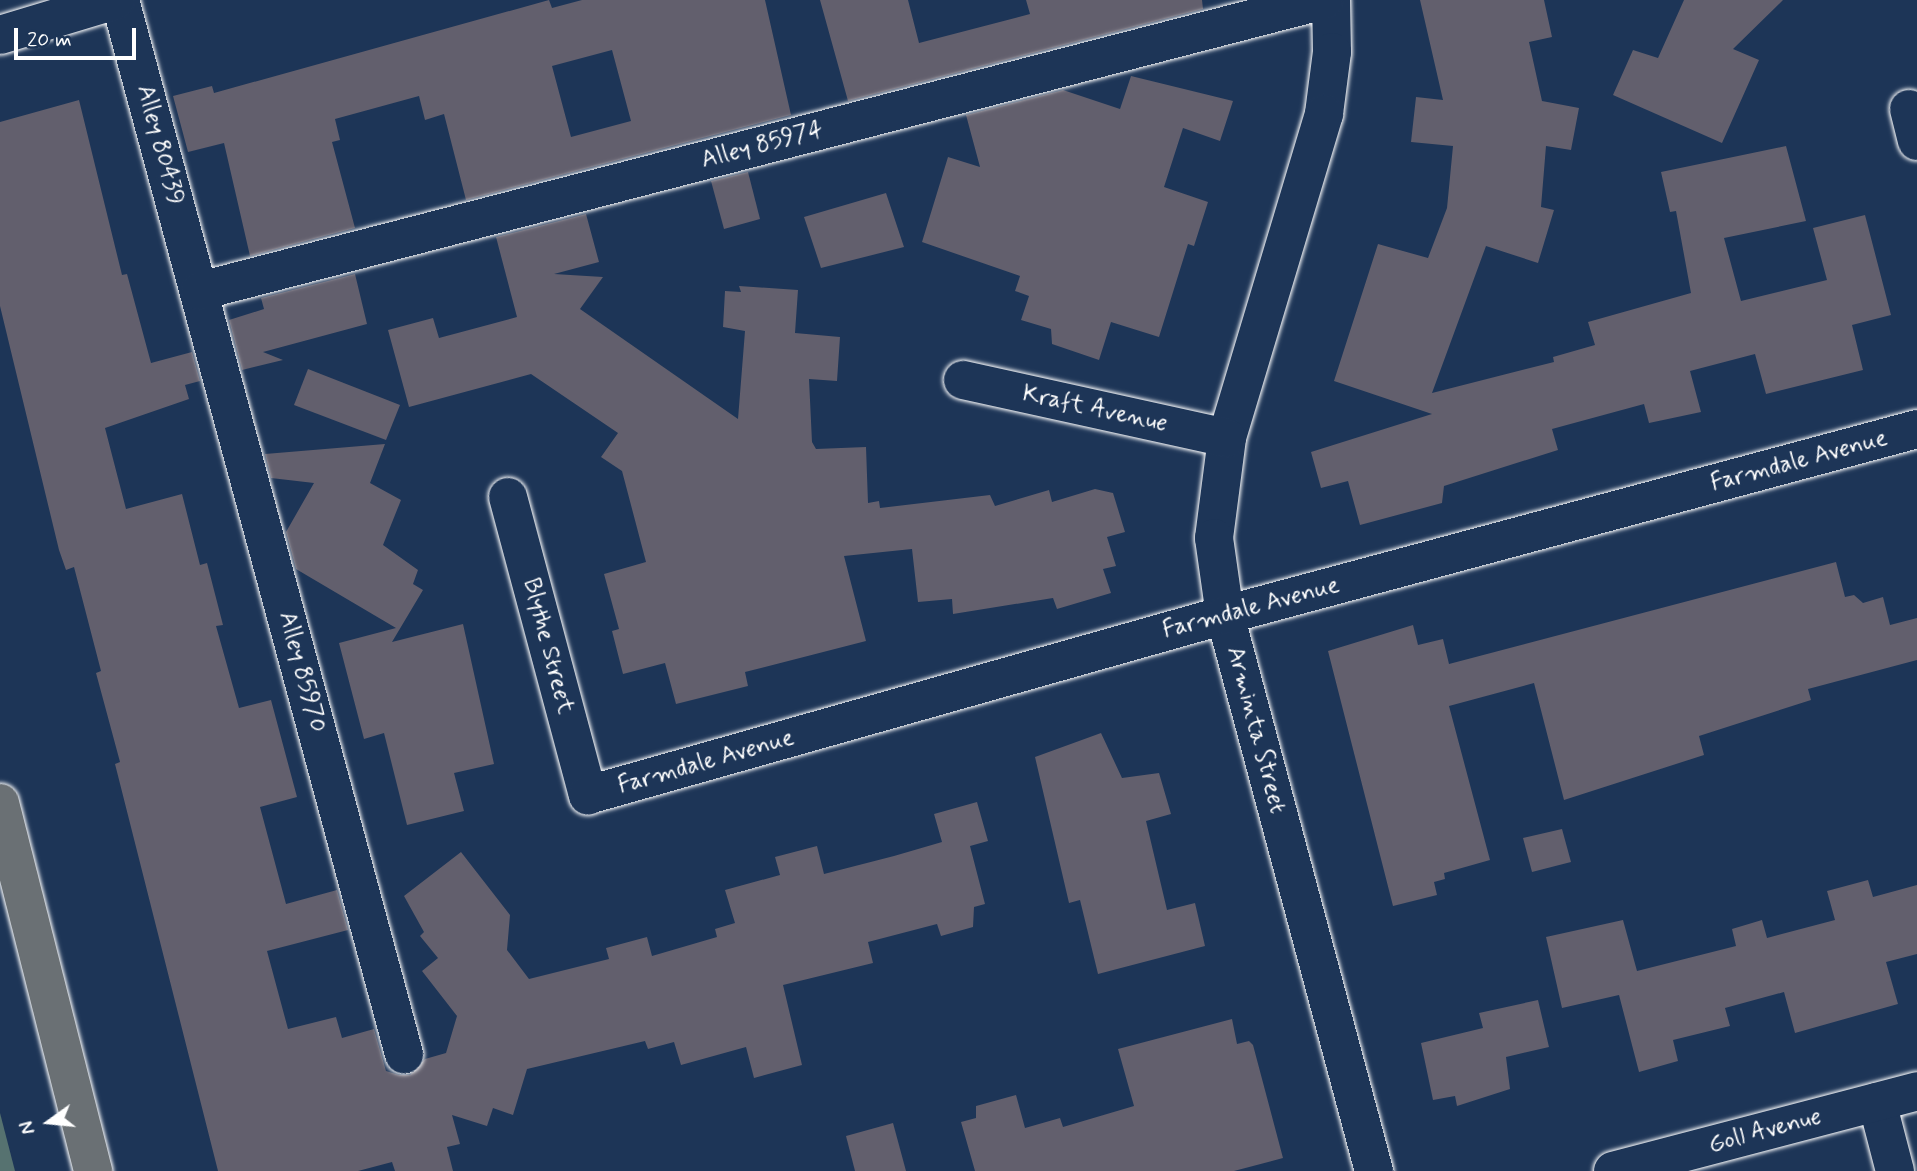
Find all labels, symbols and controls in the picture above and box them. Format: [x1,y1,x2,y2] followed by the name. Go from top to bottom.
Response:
[18,14,140,58] scale bar
[27,26,72,54] text: 20 m
[130,82,190,208] street label: Alley 80439
[698,115,826,175] street label: Alley 85974
[1021,380,1169,438] street label: Kraft Avenue
[1708,424,1890,498] street label: Farmdale Avenue
[1160,571,1342,645] street label: Farmdale Avenue
[516,575,580,717] street label: Blythe Street
[272,608,332,736] street label: Alley 85970
[1219,641,1293,819] street label: Arminta Street
[615,723,797,801] street label: Farmdale Avenue
[14,1087,84,1157] north arrow
[1704,1102,1826,1160] street label: Goll Avenue
[15,1118,42,1137] text: N

